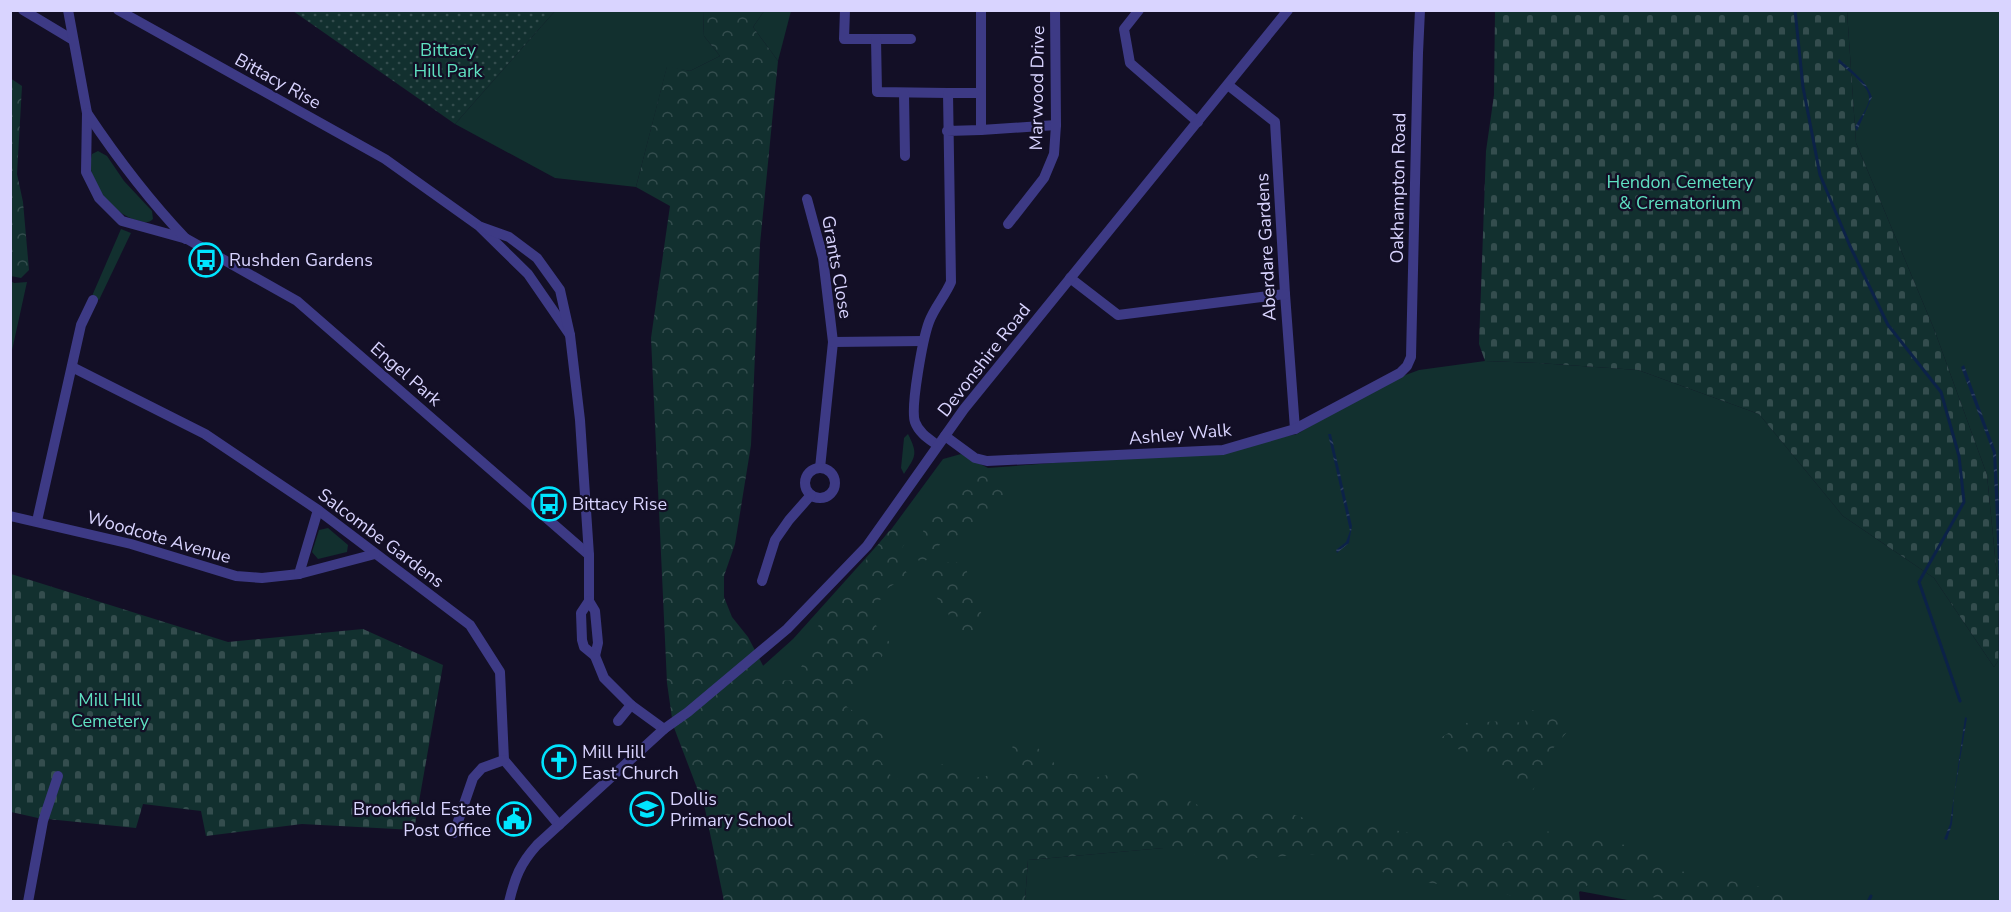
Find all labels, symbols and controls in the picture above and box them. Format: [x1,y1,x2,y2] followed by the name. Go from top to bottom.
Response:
[1024,25,1050,151] street label: Marwood Drive
[413,38,484,83] park label: Bittacy Hill Park
[231,47,325,115] street label: Bittacy Rise
[1385,112,1411,264] street label: Oakhampton Road
[1607,170,1754,215] park label: Hendon Cemetery & Crematorium
[1250,172,1282,322] street label: Aberdare Gardens
[816,214,858,320] street label: Grants Close
[188,242,224,278] bus stop icon: Rushden Gardens
[229,248,373,272] place label: Rushden Gardens
[932,298,1036,422] street label: Devonshire Road
[365,336,447,412] street label: Engel Park
[1128,417,1233,450] street label: Ashley Walk
[313,483,449,593] street label: Salcombe Gardens
[531,486,567,522] bus stop icon: Bittacy Rise
[572,492,667,516] place label: Bittacy Rise
[84,505,234,569] street label: Woodcote Avenue
[71,688,150,733] park label: Mill Hill Cemetery
[582,740,679,785] place label: Mill Hill East Church
[541,744,577,780] church icon: Mill Hill East Church
[670,787,793,832] place label: Dollis Primary School
[629,791,665,827] school or university icon: Dollis Primary School
[353,797,491,842] place label: Brookfield Estate Post Office
[496,801,532,837] public building icon: Brookfield Estate Post Office

